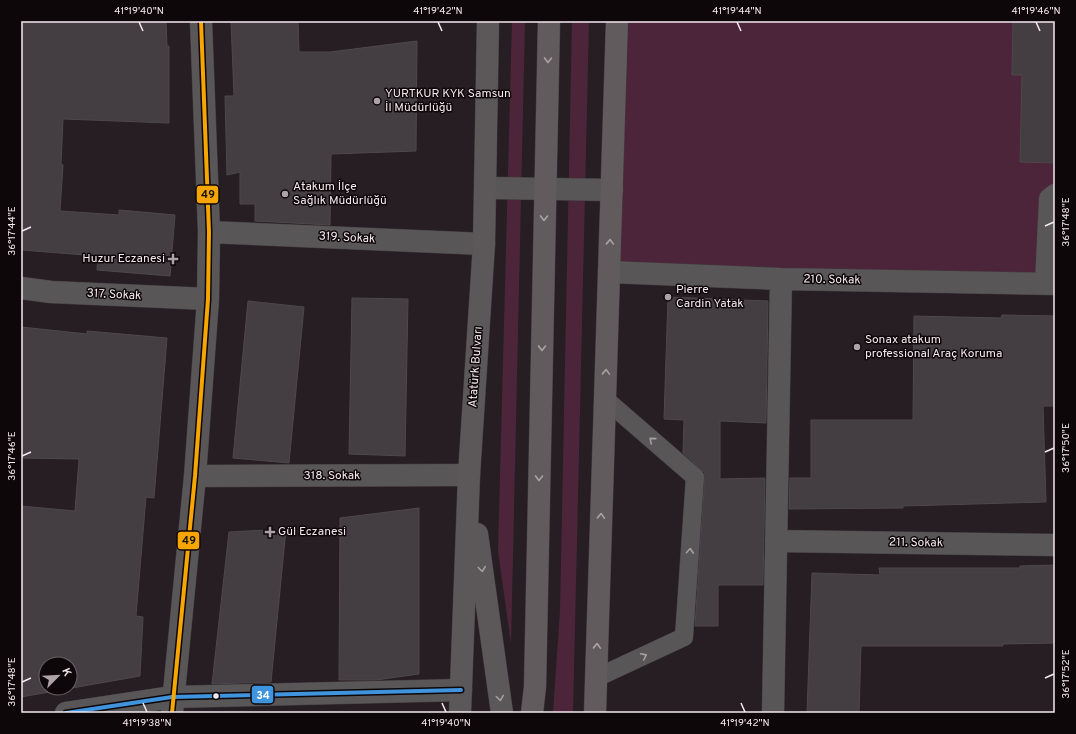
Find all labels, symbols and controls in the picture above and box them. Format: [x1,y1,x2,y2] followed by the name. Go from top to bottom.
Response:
[114,5,164,18] text: 41°19'40"N
[413,5,463,18] text: 41°19'42"N
[712,5,762,18] text: 41°19'44"N
[1011,5,1061,18] text: 41°19'46"N
[544,57,552,63] one-way arrow
[385,86,511,116] place label: YURTKUR KYK Samsun İl Müdürlüğü
[372,96,382,106] marker: YURTKUR KYK Samsun İl Müdürlüğü
[293,179,387,209] place label: Atakum İlçe Sağlık Müdürlüğü
[196,185,219,204] line badge: 49
[201,188,215,202] text: 49
[280,189,290,199] marker: Atakum İlçe Sağlık Müdürlüğü
[1060,197,1073,247] text: 36°17'48"E
[6,206,19,256] text: 36°17'44"E
[540,215,549,221] one-way arrow
[318,229,376,247] street label: 319. Sokak
[606,239,614,245] one-way arrow
[82,251,165,267] place label: Huzur Eczanesi
[168,254,178,264] marker: Huzur Eczanesi
[803,271,861,289] street label: 210. Sokak
[676,282,744,312] place label: Pierre Cardin Yatak
[86,286,142,304] street label: 317. Sokak
[663,292,673,302] marker: Pierre Cardin Yatak
[465,326,487,408] street label: Atatürk Bulvarı
[865,332,1002,362] place label: Sonax atakum professional Araç Koruma
[852,342,862,352] marker: Sonax atakum professional Araç Koruma
[538,345,546,351] one-way arrow
[602,369,610,375] one-way arrow
[1060,423,1073,473] text: 36°17'50"E
[6,431,19,481] text: 36°17'46"E
[650,438,657,445] one-way arrow
[304,468,360,484] street label: 318. Sokak
[535,475,543,481] one-way arrow
[597,513,606,519] one-way arrow
[278,524,346,540] place label: Gül Eczanesi
[265,527,275,537] marker: Gül Eczanesi
[177,531,200,550] line badge: 49
[182,534,196,548] text: 49
[889,535,943,551] street label: 211. Sokak
[685,548,694,554] one-way arrow
[477,566,486,572] one-way arrow
[593,643,602,649] one-way arrow
[1060,649,1073,699] text: 36°17'52"E
[640,653,648,661] one-way arrow
[38,656,78,696] north arrow
[6,657,19,707] text: 36°17'48"E
[58,666,74,679] text: K
[251,685,274,704] line badge: 34
[256,689,270,703] text: 34
[211,691,221,701] unlabelled marker
[495,695,504,701] one-way arrow
[122,717,172,730] text: 41°19'38"N
[421,717,471,730] text: 41°19'40"N
[720,717,770,730] text: 41°19'42"N

